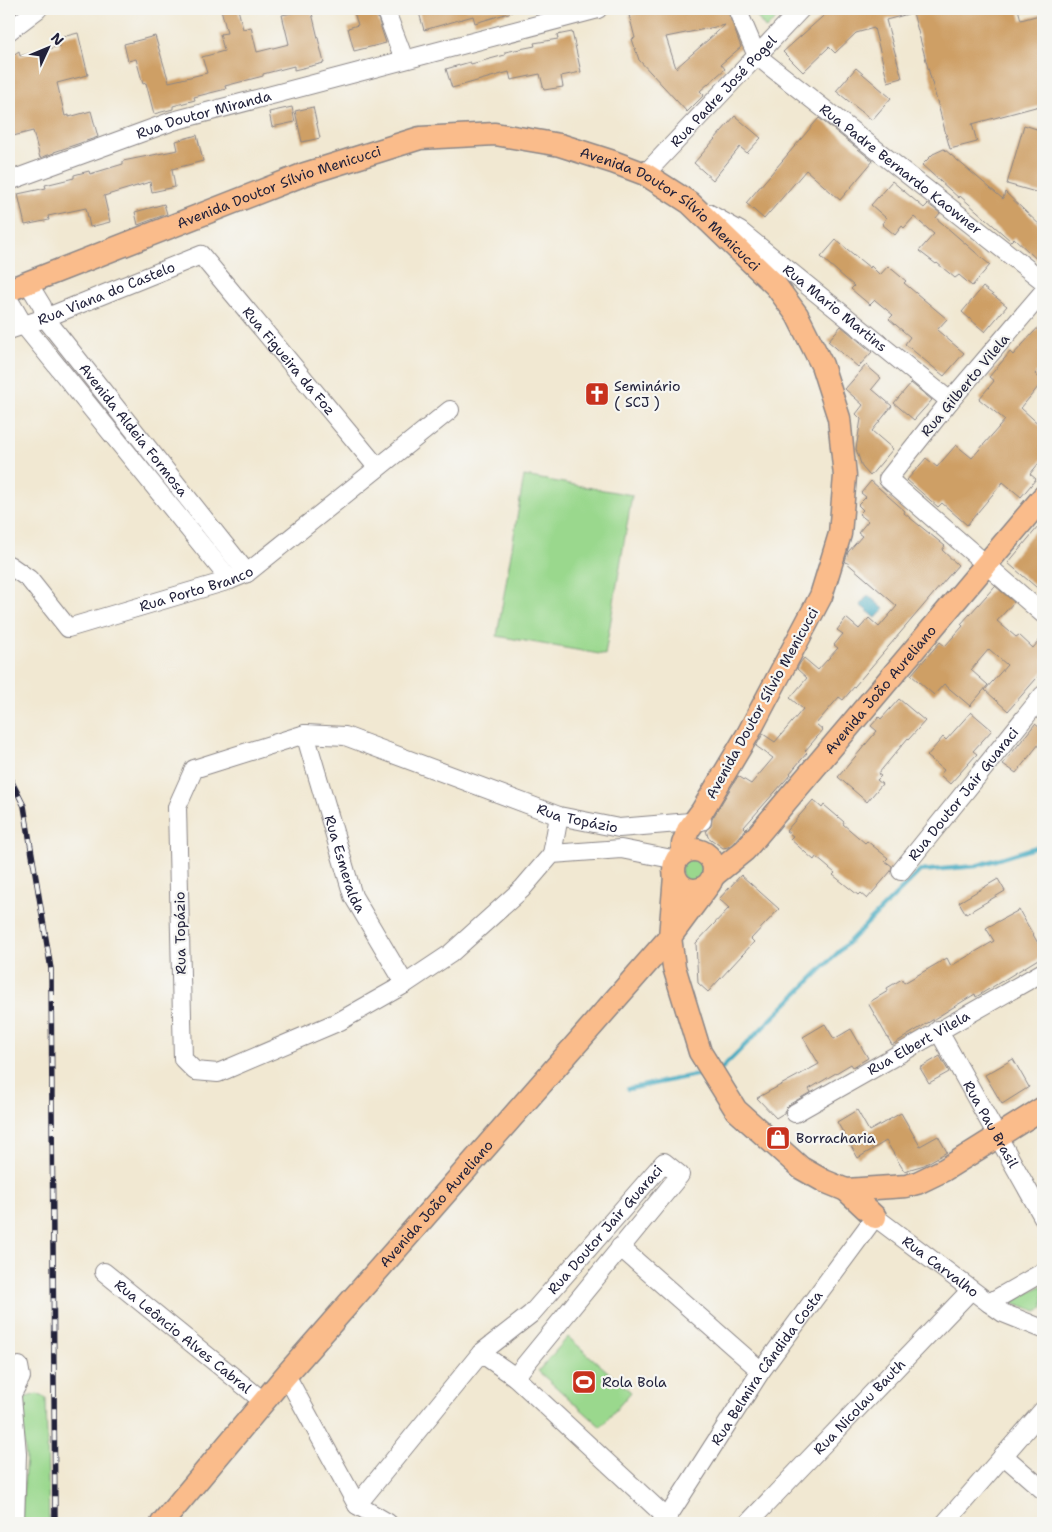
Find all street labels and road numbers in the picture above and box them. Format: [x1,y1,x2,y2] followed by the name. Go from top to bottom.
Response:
[666,31,781,151] street label: Rua Padre José Pogel
[134,86,273,143] street label: Rua Doutor Miranda
[816,100,986,239] street label: Rua Padre Bernardo Kaowner
[174,142,383,232] street label: Avenida Doutor Sílvio Menicucci
[578,143,764,275] street label: Avenida Doutor Sílvio Menicucci
[35,257,178,329] street label: Rua Viana do Castelo
[779,260,891,356] street label: Rua Mario Martins
[239,303,339,419] street label: Rua Figueira da Foz
[917,330,1013,440] street label: Rua Gilberto Vilela
[75,360,192,500] street label: Avenida Aldeia Formosa
[137,562,257,615] street label: Rua Porto Branco
[702,604,822,802] street label: Avenida Doutor Sílvio Menicucci
[821,621,940,758] street label: Avenida João Aureliano
[904,724,1022,864] street label: Rua Doutor Jair Guaraci
[534,799,620,837] street label: Rua Topázio
[321,813,370,916] street label: Rua Esmeralda
[170,891,190,975] street label: Rua Topázio
[864,1006,973,1079] street label: Rua Elbert Vilela
[959,1078,1023,1172] street label: Rua Pau Brasil
[376,1136,497,1271] street label: Avenida João Aureliano
[544,1161,666,1298] street label: Rua Doutor Jair Guaraci
[899,1232,982,1301] street label: Rua Carvalho
[111,1275,256,1398] street label: Rua Leôncio Alves Cabral
[707,1287,827,1449] street label: Rua Belmira Cândida Costa
[809,1355,909,1458] street label: Rua Nicolau Bauth

